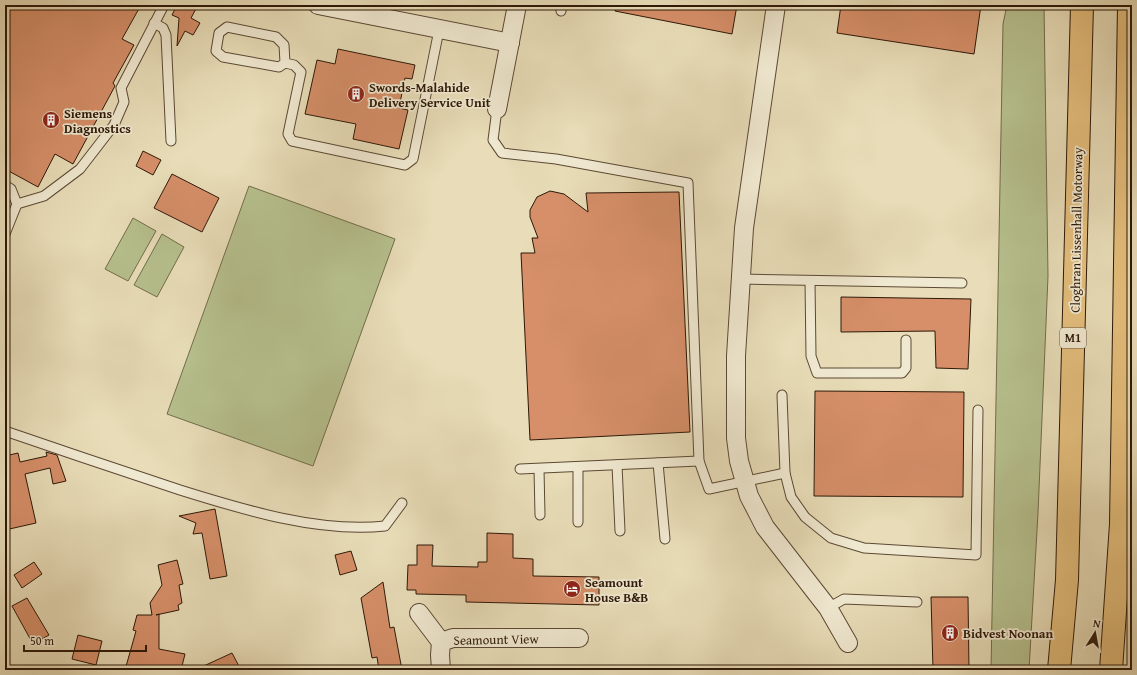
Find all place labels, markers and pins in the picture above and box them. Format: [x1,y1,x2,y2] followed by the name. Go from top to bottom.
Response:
[369,78,491,112] place label: Swords-Malahide Delivery Service Unit
[346,84,366,104] building icon: Swords-Malahide Delivery Service Unit
[64,104,131,138] place label: Siemens Diagnostics
[41,110,61,130] building icon: Siemens Diagnostics
[585,573,648,607] place label: Seamount House B&B
[562,579,582,599] hotel icon: Seamount House B&B
[940,623,960,643] building icon: Bidvest Noonan
[963,624,1054,643] place label: Bidvest Noonan

